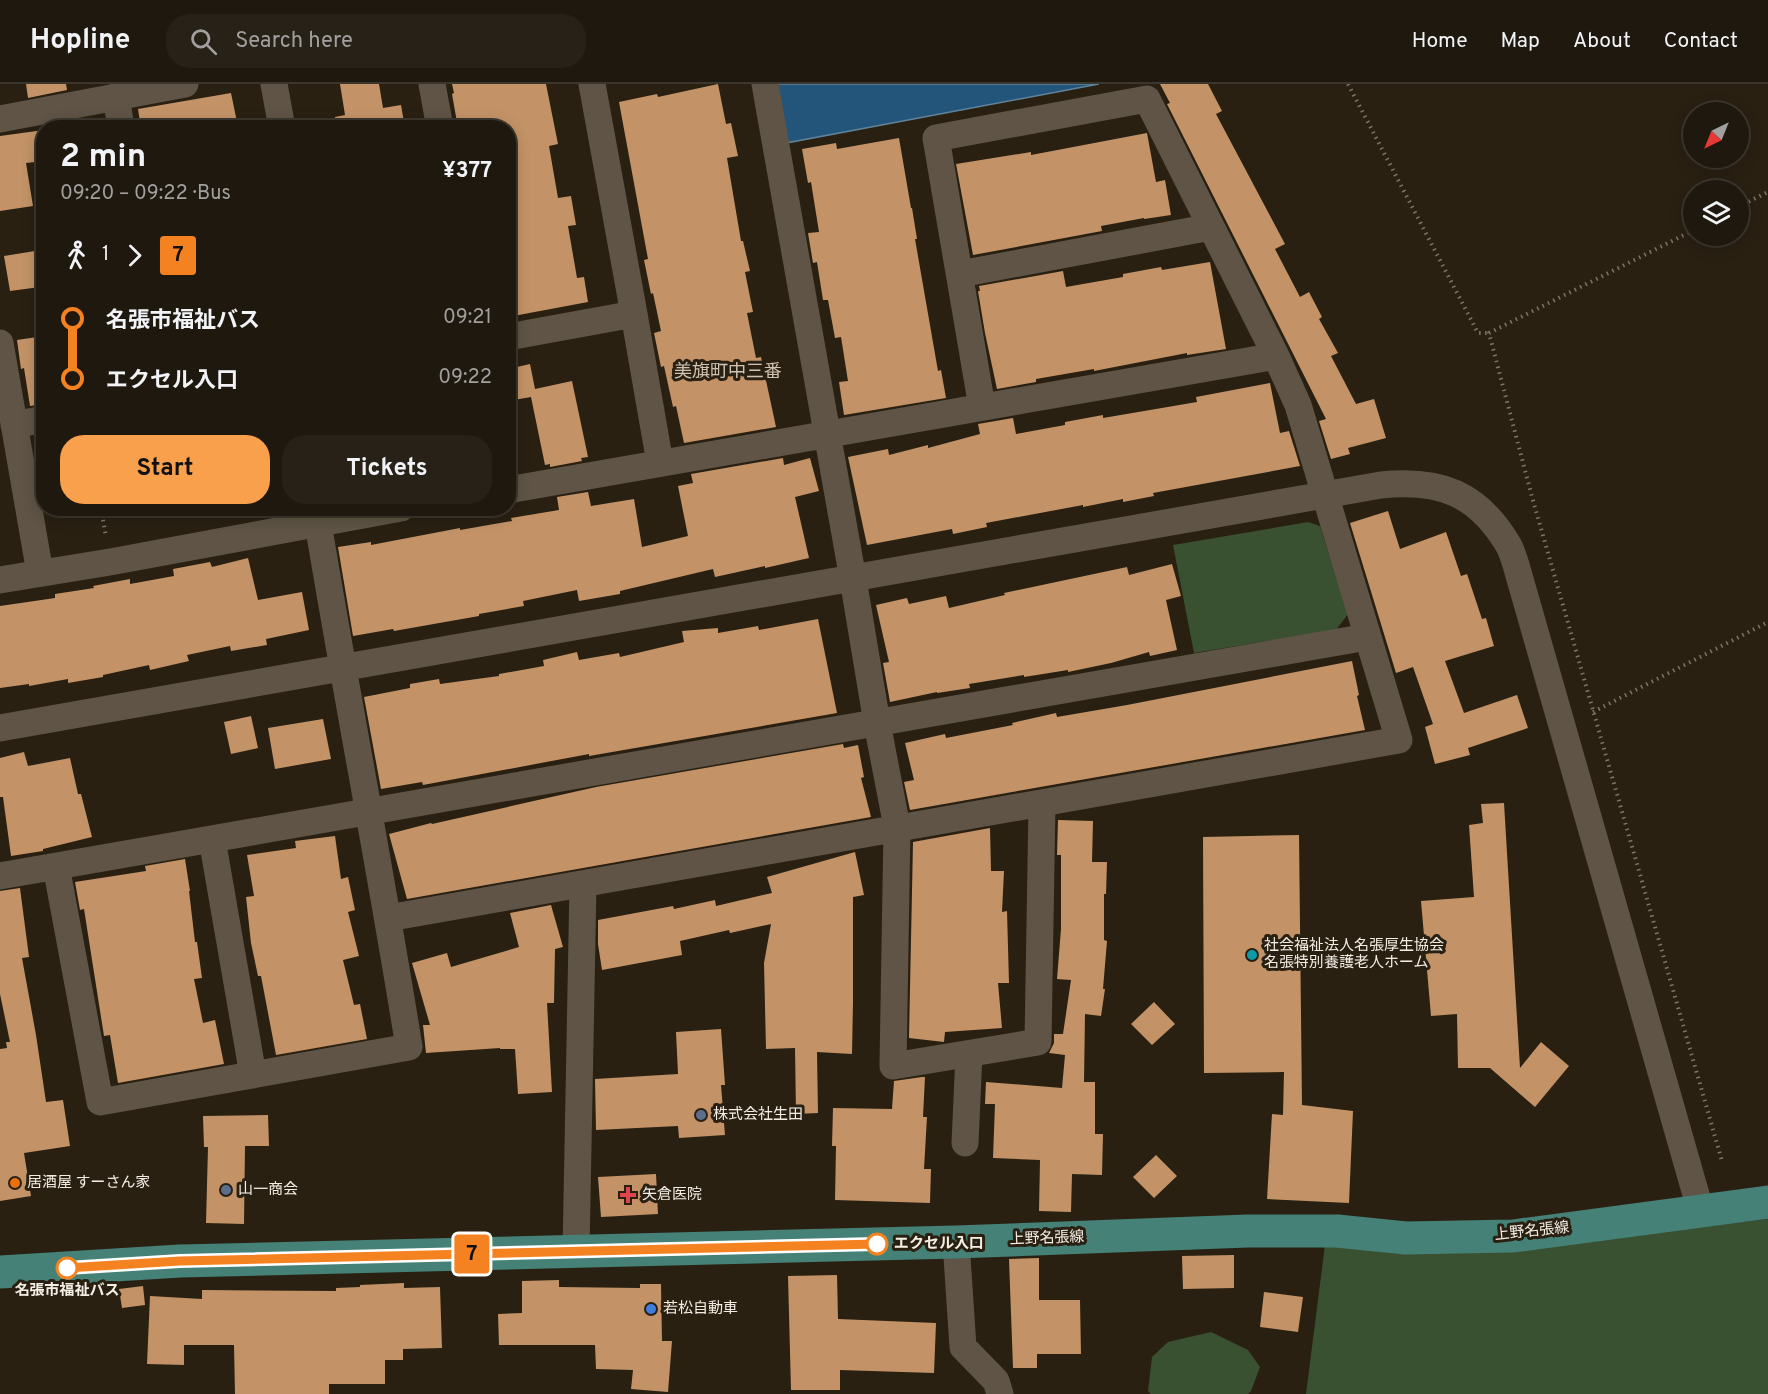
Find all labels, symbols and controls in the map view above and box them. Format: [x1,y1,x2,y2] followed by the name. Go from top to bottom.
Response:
[166,14,586,68] search box
[30,23,130,59] text: Hopline
[187,25,220,58] icon: search
[235,28,353,55] text: Search here
[1412,28,1468,55] text: Home
[1501,28,1540,55] text: Map
[1573,28,1631,55] text: About
[1664,28,1738,55] text: Contact
[1683,102,1749,168] north arrow
[1683,102,1749,246] map controls
[60,137,146,179] text: 2 min
[442,158,492,185] text: ¥377
[1683,180,1749,246] button: layers
[60,181,231,207] text: 09:20 – 09:22 · Bus
[60,239,93,272] icon: walk
[118,239,151,272] icon: forward
[102,242,109,268] text: 1
[172,242,184,269] text: 7
[443,305,492,331] text: 09:21
[106,308,260,335] text: 名張市福祉バス
[674,361,782,384] district label: 美旗町中三番
[438,365,492,391] text: 09:22
[106,368,238,395] text: エクセル入口
[60,435,270,504] button: Start
[282,435,492,504] button: Tickets
[1264,936,1444,973] place label: 社会福祉法人名張厚生協会 名張特別養護老人ホーム
[1245,948,1259,962] marker: 社会福祉法人名張厚生協会 名張特別養護老人ホーム
[713,1106,803,1125] place label: 株式会社生田
[694,1108,708,1122] marker: 株式会社生田
[27,1174,151,1193] place label: 居酒屋 すーさん家
[8,1176,22,1190] marker: 居酒屋 すーさん家
[238,1181,298,1200] place label: 山一商会
[219,1183,233,1197] marker: 山一商会
[619,1186,637,1204] marker: 矢倉医院
[642,1186,702,1205] place label: 矢倉医院
[1494,1219,1570,1245] street label: 上野名張線
[1009,1228,1085,1250] street label: 上野名張線
[866,1233,888,1255] marker: エクセル入口
[452,1234,492,1274] line badge: 7
[894,1235,984,1254] place label: エクセル入口
[466,1241,478,1268] text: 7
[56,1257,78,1279] marker: 名張市福祉バス
[14,1282,120,1301] place label: 名張市福祉バス
[663,1300,738,1319] place label: 若松自動車
[644,1302,658,1316] marker: 若松自動車

